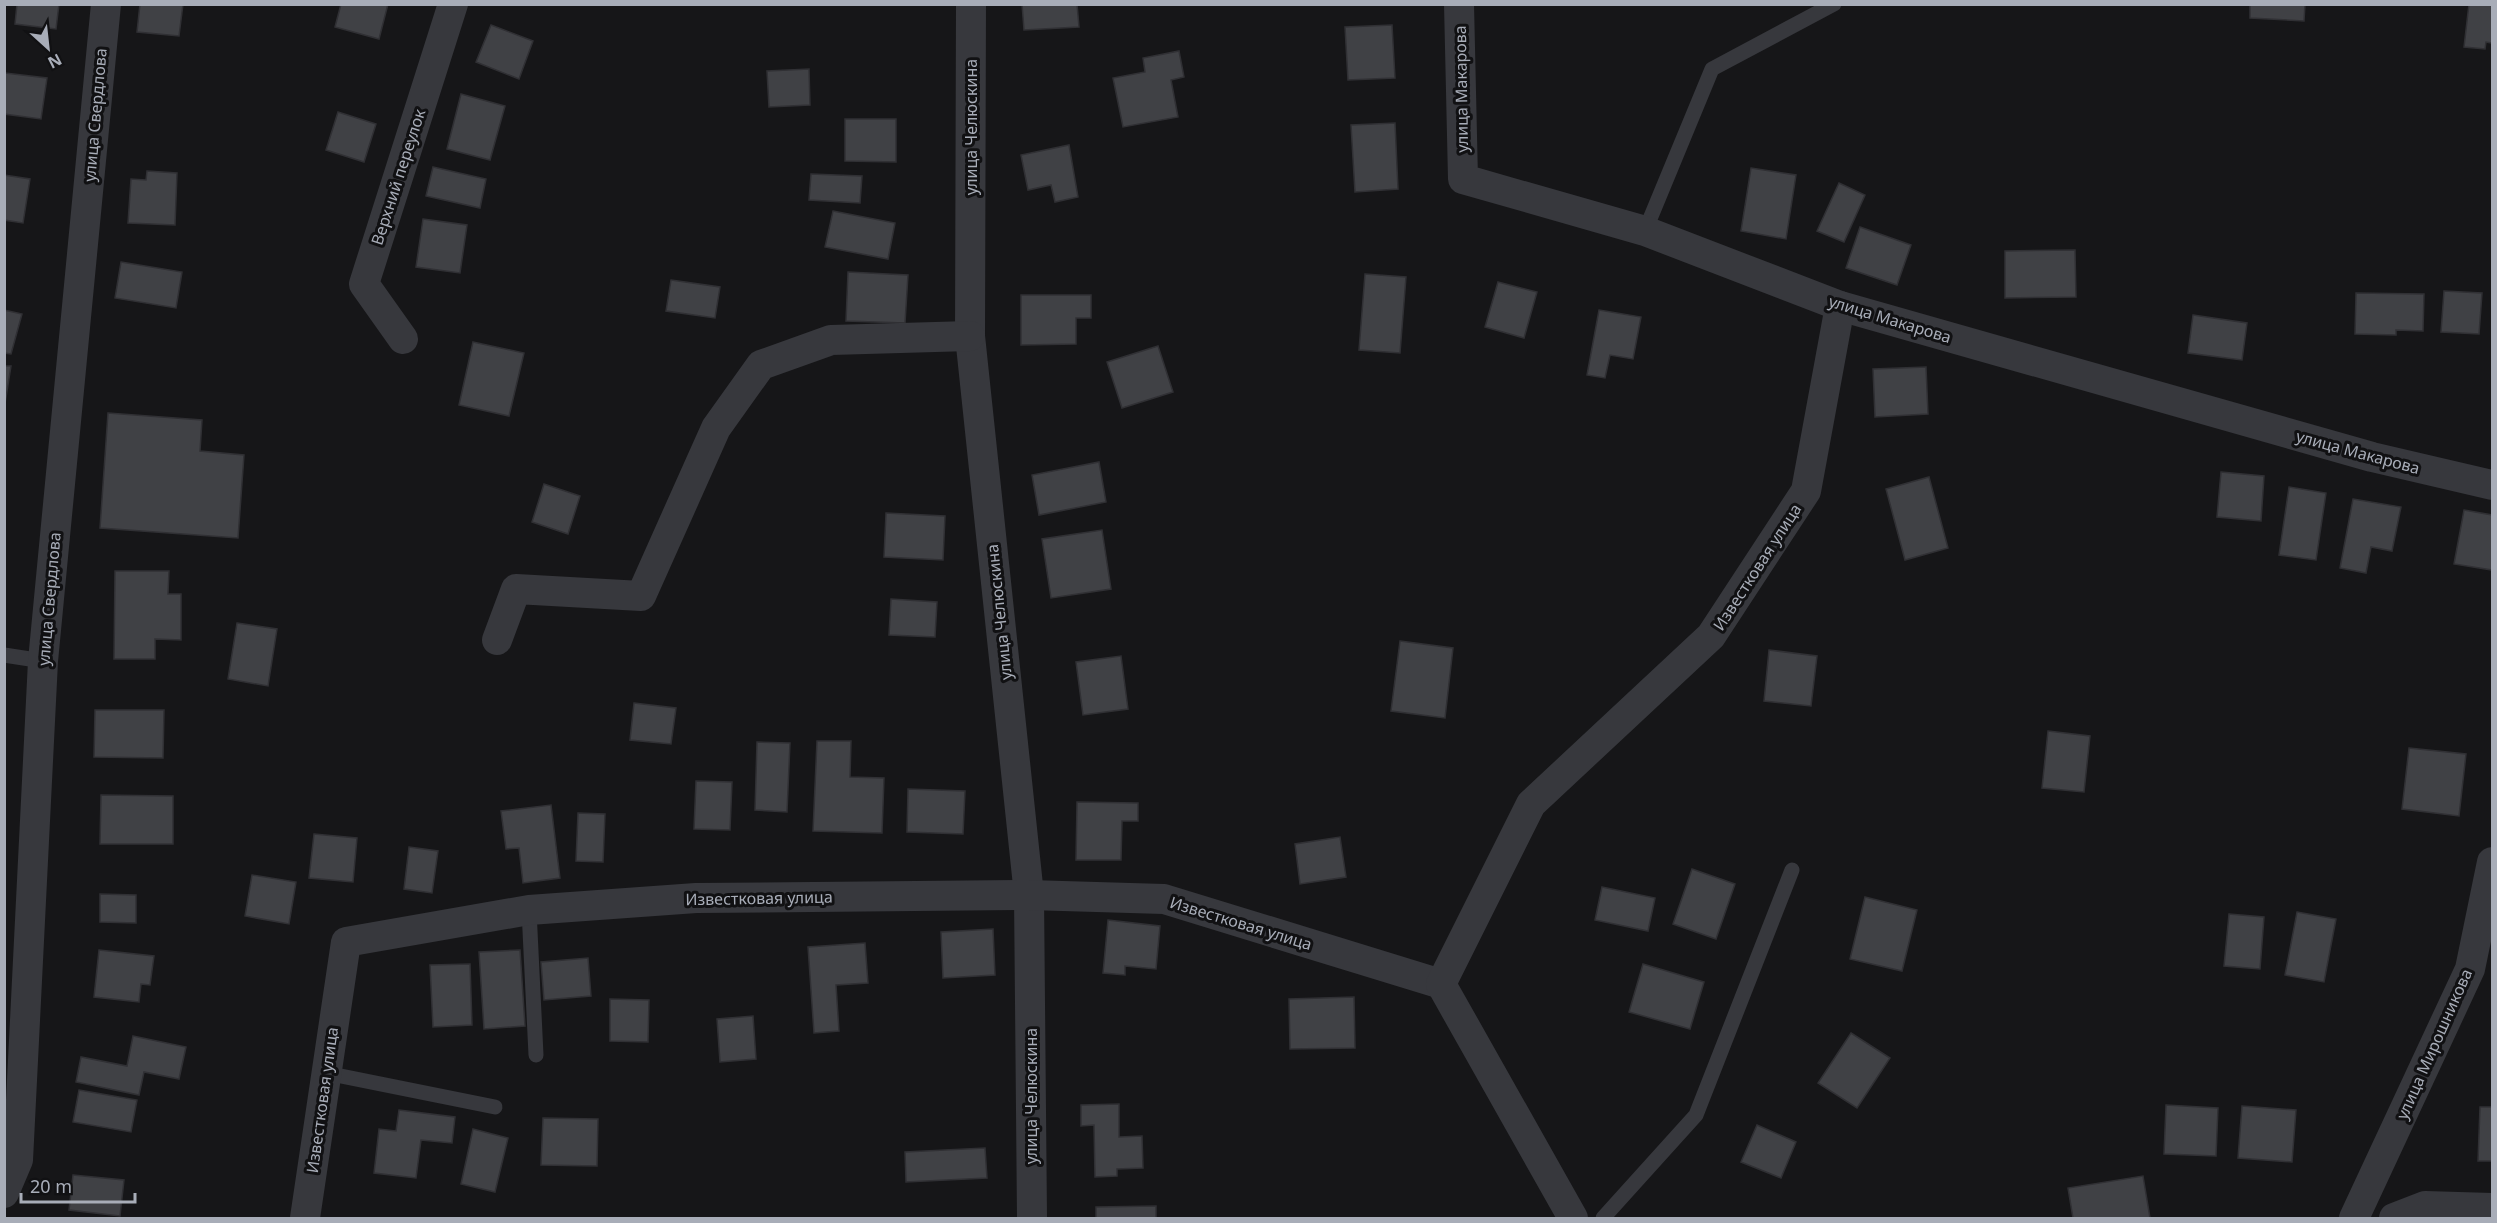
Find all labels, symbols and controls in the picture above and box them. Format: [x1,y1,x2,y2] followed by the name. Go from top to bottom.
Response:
[18,18,78,78] north arrow
[1449,25,1473,153] street label: улица Макарова
[78,47,112,183] street label: улица Свердлова
[44,49,66,74] text: N
[960,59,982,195] street label: улица Челюскина
[366,106,431,248] street label: Верхний переулок
[1826,290,1954,348] street label: улица Макарова
[2294,425,2422,479] street label: улица Макарова
[1708,499,1806,635] street label: Известковая улица
[32,531,66,667] street label: улица Свердлова
[981,543,1017,681] street label: улица Челюскина
[685,886,833,910] street label: Известковая улица
[1167,891,1315,955] street label: Известковая улица
[2391,965,2477,1123] street label: улица Мирошникова
[301,1025,343,1175] street label: Известковая улица
[1020,1028,1042,1164] street label: улица Челюскина
[21,1166,135,1204] scale bar
[30,1174,72,1198] text: 20 m

